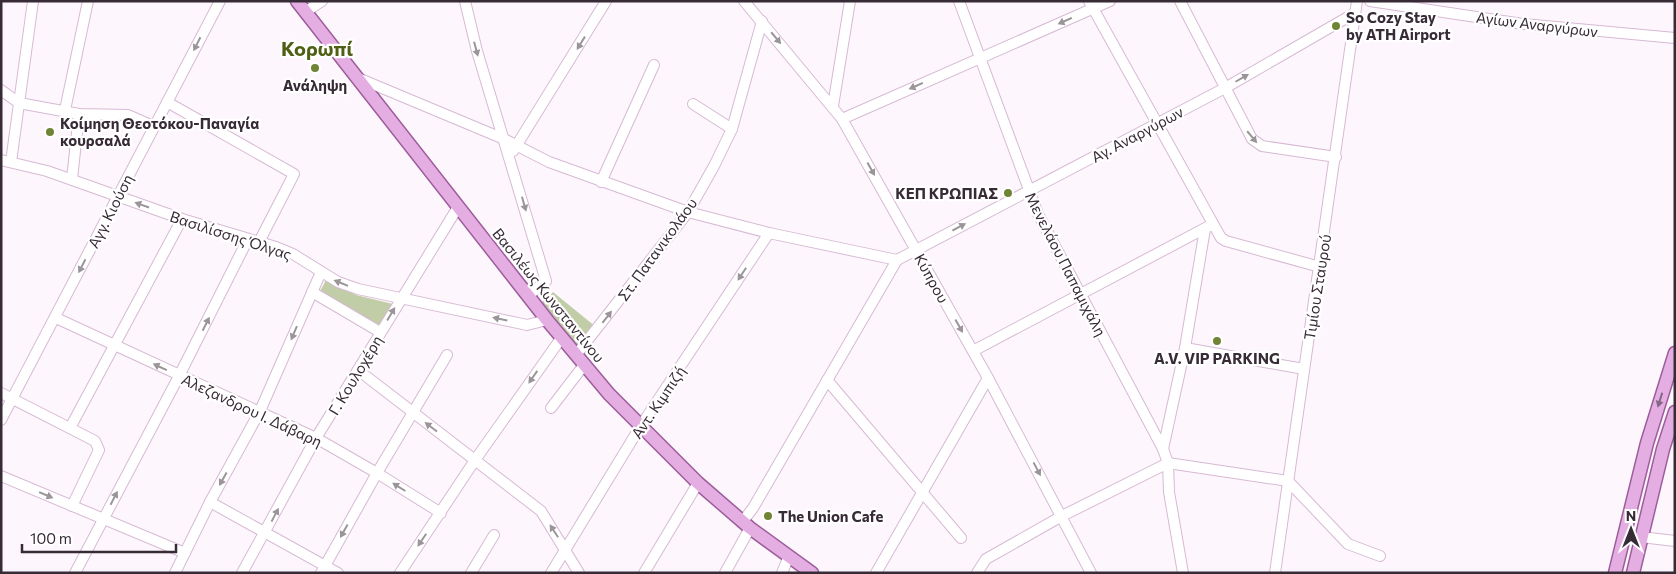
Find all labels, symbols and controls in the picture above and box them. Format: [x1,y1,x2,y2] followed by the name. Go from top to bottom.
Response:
[1346,8,1451,43] place label: So Cozy Stay by ATH Airport
[1475,8,1599,40] street label: Αγίων Αναργύρων
[1058,17,1072,25] one-way arrow
[1330,20,1342,32] marker: So Cozy Stay by ATH Airport
[770,32,781,44] one-way arrow
[281,36,354,60] district label: Κορωπί
[576,36,585,49] one-way arrow
[193,37,201,52] one-way arrow
[473,41,481,56] one-way arrow
[309,62,321,74] marker: Ανάληψη
[1235,74,1250,82] one-way arrow
[283,76,347,94] place label: Ανάληψη
[909,83,923,91] one-way arrow
[1088,102,1187,166] street label: Αγ. Αναργύρων
[60,114,259,149] place label: Κοίμηση Θεοτόκου-Παναγία κουρσαλά
[44,126,56,138] marker: Κοίμηση Θεοτόκου-Παναγία κουρσαλά
[1247,130,1258,143] one-way arrow
[866,163,875,176] one-way arrow
[84,171,136,251] street label: Αγγ. Κιούση
[895,184,998,202] place label: ΚΕΠ ΚΡΩΠΙΑΣ
[1002,187,1014,199] marker: ΚΕΠ ΚΡΩΠΙΑΣ
[1022,189,1110,339] street label: Μενελάου Παπαμιχάλη
[614,194,700,304] street label: Στ. Πατανικολάου
[520,197,528,212] one-way arrow
[134,201,149,209] one-way arrow
[168,207,294,263] street label: Βασιλίσσης Όλγας
[952,223,966,231] one-way arrow
[489,224,609,366] street label: Βασιλέως Κωνσταντίνου
[1300,233,1334,341] street label: Τιμίου Σταυρού
[911,250,953,306] street label: Κύπρου
[78,259,86,274] one-way arrow
[738,268,747,281] one-way arrow
[333,279,348,287] one-way arrow
[387,307,396,320] one-way arrow
[602,310,612,324] one-way arrow
[491,314,507,322] one-way arrow
[202,316,210,331] one-way arrow
[955,319,963,334] one-way arrow
[289,326,297,340] one-way arrow
[324,332,386,418] street label: Γ. Κουλοχέρη
[1211,335,1223,347] marker: A.V. VIP PARKING
[1154,349,1280,367] place label: A.V. VIP PARKING
[627,362,689,442] street label: Αντ. Κιμπιζή
[153,363,168,372] one-way arrow
[179,370,325,450] street label: Αλεζανδρου Ι. Δάβαρη
[528,370,538,384] one-way arrow
[1656,393,1664,408] one-way arrow
[424,422,438,432] one-way arrow
[1033,462,1041,476] one-way arrow
[219,472,227,486] one-way arrow
[393,482,406,492] one-way arrow
[39,491,54,499] one-way arrow
[110,491,118,505] one-way arrow
[1606,504,1656,554] north arrow
[778,507,883,525] place label: The Union Cafe
[1626,507,1636,524] text: N
[271,508,279,522] one-way arrow
[762,510,774,522] marker: The Union Cafe
[22,522,176,554] scale bar
[340,524,348,539] one-way arrow
[549,524,559,538] one-way arrow
[30,529,72,547] text: 100 m
[417,534,427,547] one-way arrow

